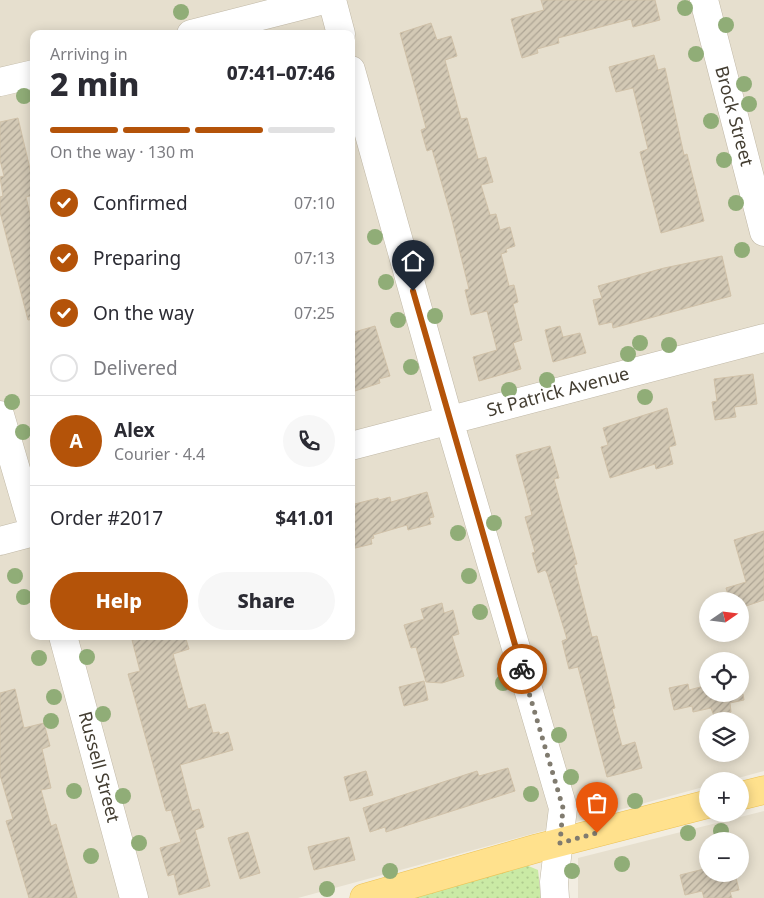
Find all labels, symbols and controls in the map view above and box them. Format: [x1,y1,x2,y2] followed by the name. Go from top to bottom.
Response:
[50,43,128,65] text: Arriving in
[227,60,335,86] text: 07:41–07:46
[50,62,139,105] text: 2 min
[710,63,760,169] street label: Brock Street
[50,141,194,163] text: On the way · 130 m
[50,189,78,217] icon: check
[93,190,188,216] text: Confirmed
[294,192,335,214] text: 07:10
[392,240,434,291] pin
[50,244,78,272] icon: check
[93,245,181,271] text: Preparing
[294,247,335,269] text: 07:13
[399,247,427,275] icon: home
[50,299,78,327] icon: check
[93,300,194,326] text: On the way
[294,302,335,324] text: 07:25
[93,355,178,381] text: Delivered
[484,360,632,422] street label: St Patrick Avenue
[283,415,335,467] button: phone
[114,417,155,443] text: Alex
[69,428,83,454] text: A
[114,443,205,465] text: Courier · 4.4
[50,505,163,531] text: Order #2017
[275,505,335,531] text: $41.01
[50,572,188,630] button: Help
[198,572,335,630] button: Share
[699,592,749,642] north arrow
[699,592,749,882] map controls
[497,644,547,694] courier
[699,652,749,702] button: locate
[508,655,536,683] icon: bike
[74,709,126,825] street label: Russell Street
[699,712,749,762] button: layers
[699,772,749,822] button: +
[576,782,618,833] pin
[583,789,611,817] icon: bag
[699,832,749,882] button: −

